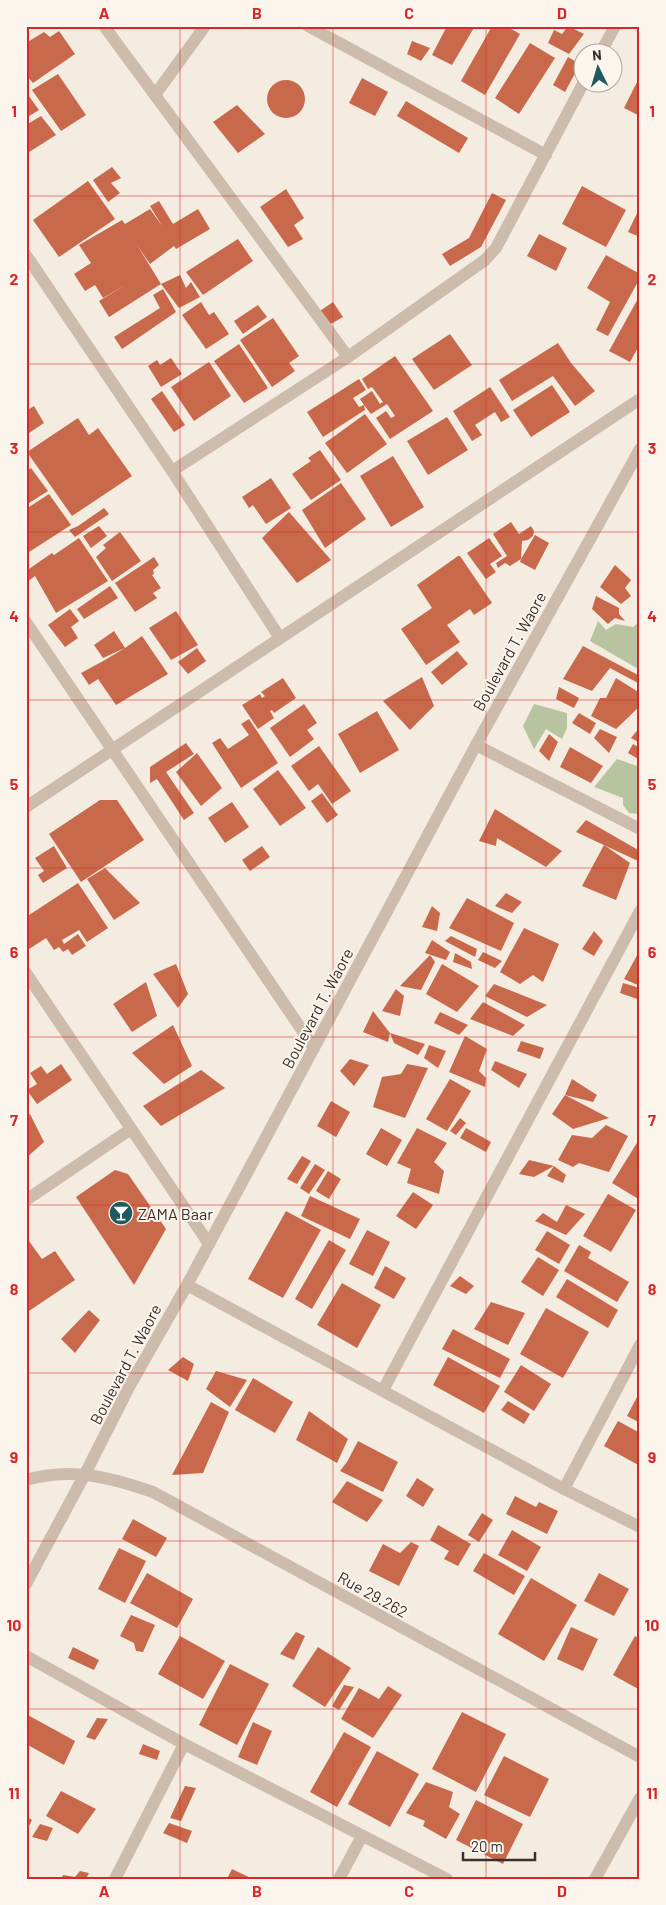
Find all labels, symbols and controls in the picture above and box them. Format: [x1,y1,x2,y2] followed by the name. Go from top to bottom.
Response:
[99,3,110,22] text: A
[252,3,262,22] text: B
[404,3,414,22] text: C
[557,3,567,22] text: D
[574,42,624,92] north arrow
[591,46,602,63] text: N
[11,101,17,120] text: 1
[649,101,655,120] text: 1
[10,269,19,288] text: 2
[648,269,657,288] text: 2
[10,438,18,457] text: 3
[648,438,656,457] text: 3
[468,588,550,714] street label: Boulevard T. Waore
[9,606,19,625] text: 4
[647,606,657,625] text: 4
[10,774,19,793] text: 5
[648,774,657,793] text: 5
[10,942,19,961] text: 6
[648,942,657,961] text: 6
[277,945,357,1071] street label: Boulevard T. Waore
[10,1110,18,1129] text: 7
[648,1110,656,1129] text: 7
[108,1200,134,1226] bar icon: ZAMA Baar
[138,1204,213,1223] place label: ZAMA Baar
[10,1279,19,1298] text: 8
[648,1279,657,1298] text: 8
[85,1301,165,1427] street label: Boulevard T. Waore
[10,1447,18,1466] text: 9
[648,1447,656,1466] text: 9
[335,1567,411,1621] street label: Rue 29.262
[7,1615,21,1634] text: 10
[645,1615,659,1634] text: 10
[8,1783,20,1802] text: 11
[646,1783,658,1802] text: 11
[463,1830,536,1862] scale bar
[471,1837,503,1855] text: 20 m
[99,1881,110,1900] text: A
[252,1881,262,1900] text: B
[404,1881,414,1900] text: C
[557,1881,567,1900] text: D

